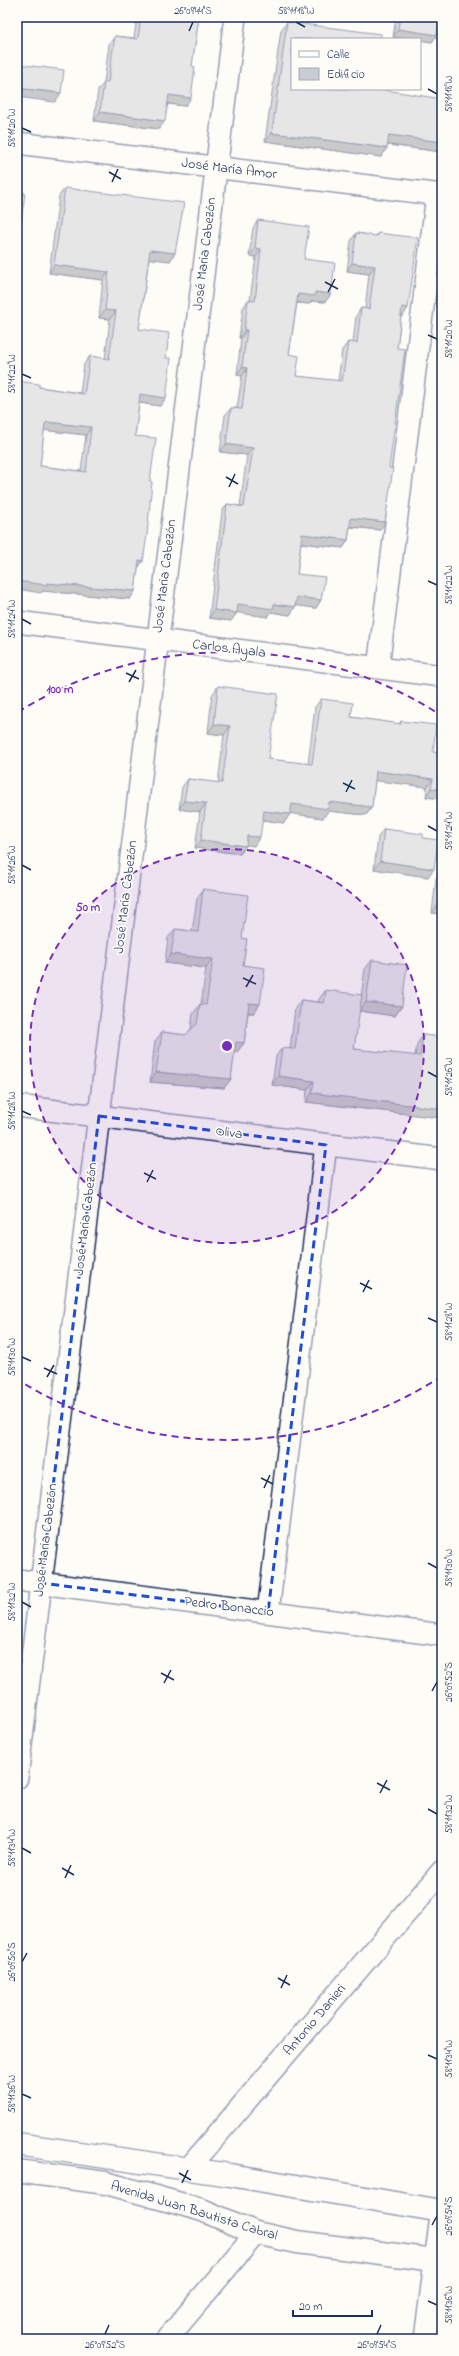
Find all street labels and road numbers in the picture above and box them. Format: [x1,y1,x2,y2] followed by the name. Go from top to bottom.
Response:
[180,153,279,185] street label: José María Amor
[188,196,222,312] street label: José Maria Cabezón
[148,518,182,634] street label: José Maria Cabezón
[191,634,267,665] street label: Carlos Ayala
[109,839,143,955] street label: José Maria Cabezón
[214,1121,244,1145] street label: Oliva
[69,1161,103,1277] street label: José Maria Cabezón
[29,1482,63,1598] street label: José Maria Cabezón
[183,1591,275,1623] street label: Pedro Bonaccio
[279,1980,351,2060] street label: Antonio Danieri
[108,2176,280,2246] street label: Avenida Juan Bautista Cabral

